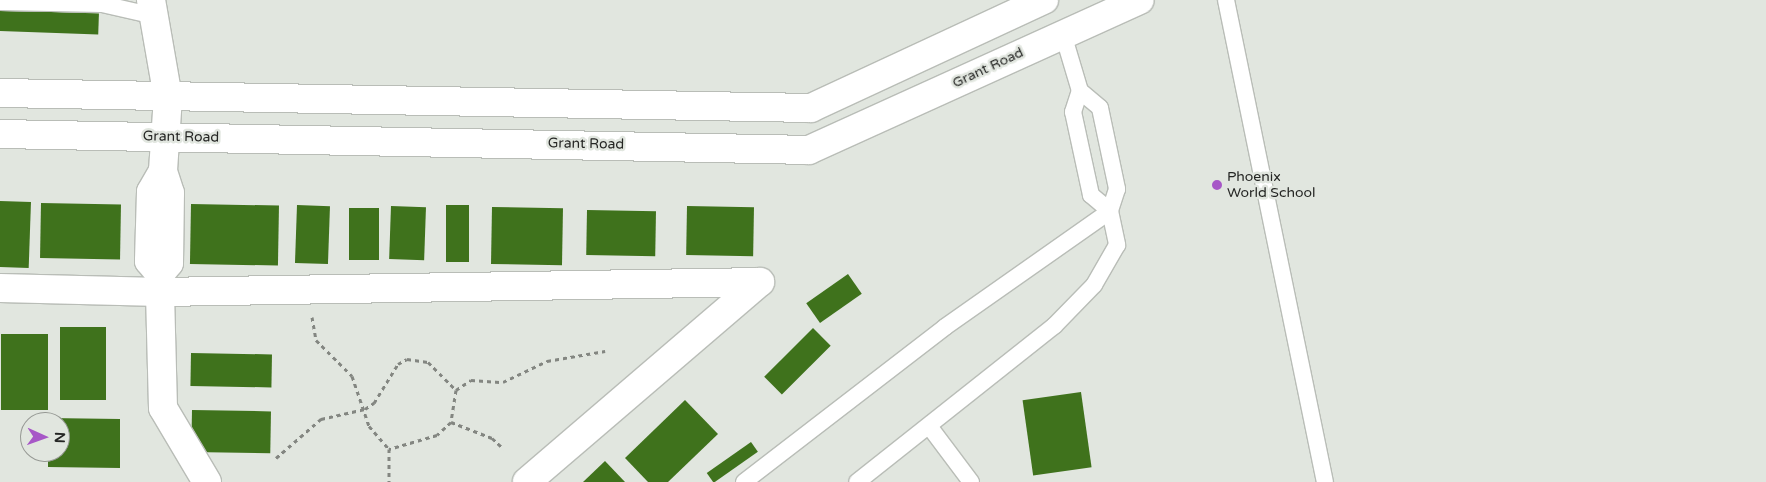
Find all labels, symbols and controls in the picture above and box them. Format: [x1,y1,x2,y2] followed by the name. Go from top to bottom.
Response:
[950,44,1026,92] street label: Grant Road
[143,128,219,146] street label: Grant Road
[548,135,624,153] street label: Grant Road
[1227,169,1315,202] place label: Phoenix World School
[1211,179,1223,191] marker: Phoenix World School
[20,412,70,462] north arrow
[51,432,68,443] text: N

